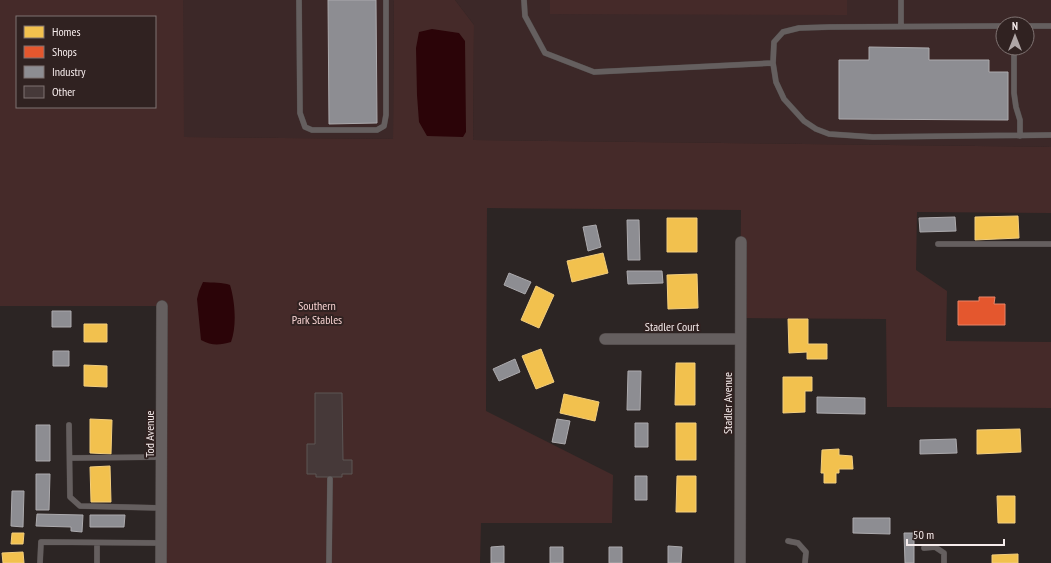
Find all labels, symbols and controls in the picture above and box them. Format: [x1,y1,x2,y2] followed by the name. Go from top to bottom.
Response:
[16,16,156,108] legend
[995,16,1035,56] north arrow
[1012,19,1018,33] text: N
[52,24,80,39] text: Homes
[52,44,77,59] text: Shops
[52,64,86,79] text: Industry
[52,84,76,99] text: Other
[292,298,342,327] park label: Southern Park Stables
[645,319,700,334] street label: Stadler Court
[720,372,735,434] street label: Stadler Avenue
[142,410,157,458] street label: Tod Avenue
[907,521,1004,547] scale bar
[913,527,934,542] text: 50 m

